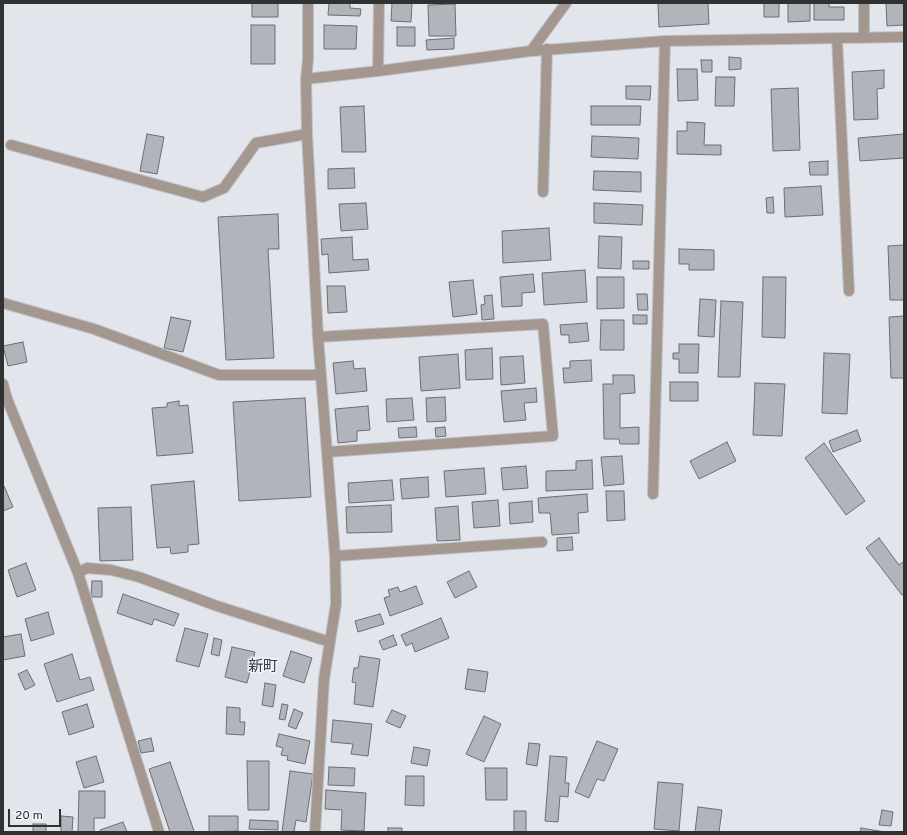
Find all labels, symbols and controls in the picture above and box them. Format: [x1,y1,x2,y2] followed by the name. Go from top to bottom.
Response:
[248,659,278,677] district label: 新町
[10,801,63,827] scale bar
[15,808,43,824] text: 20 m

